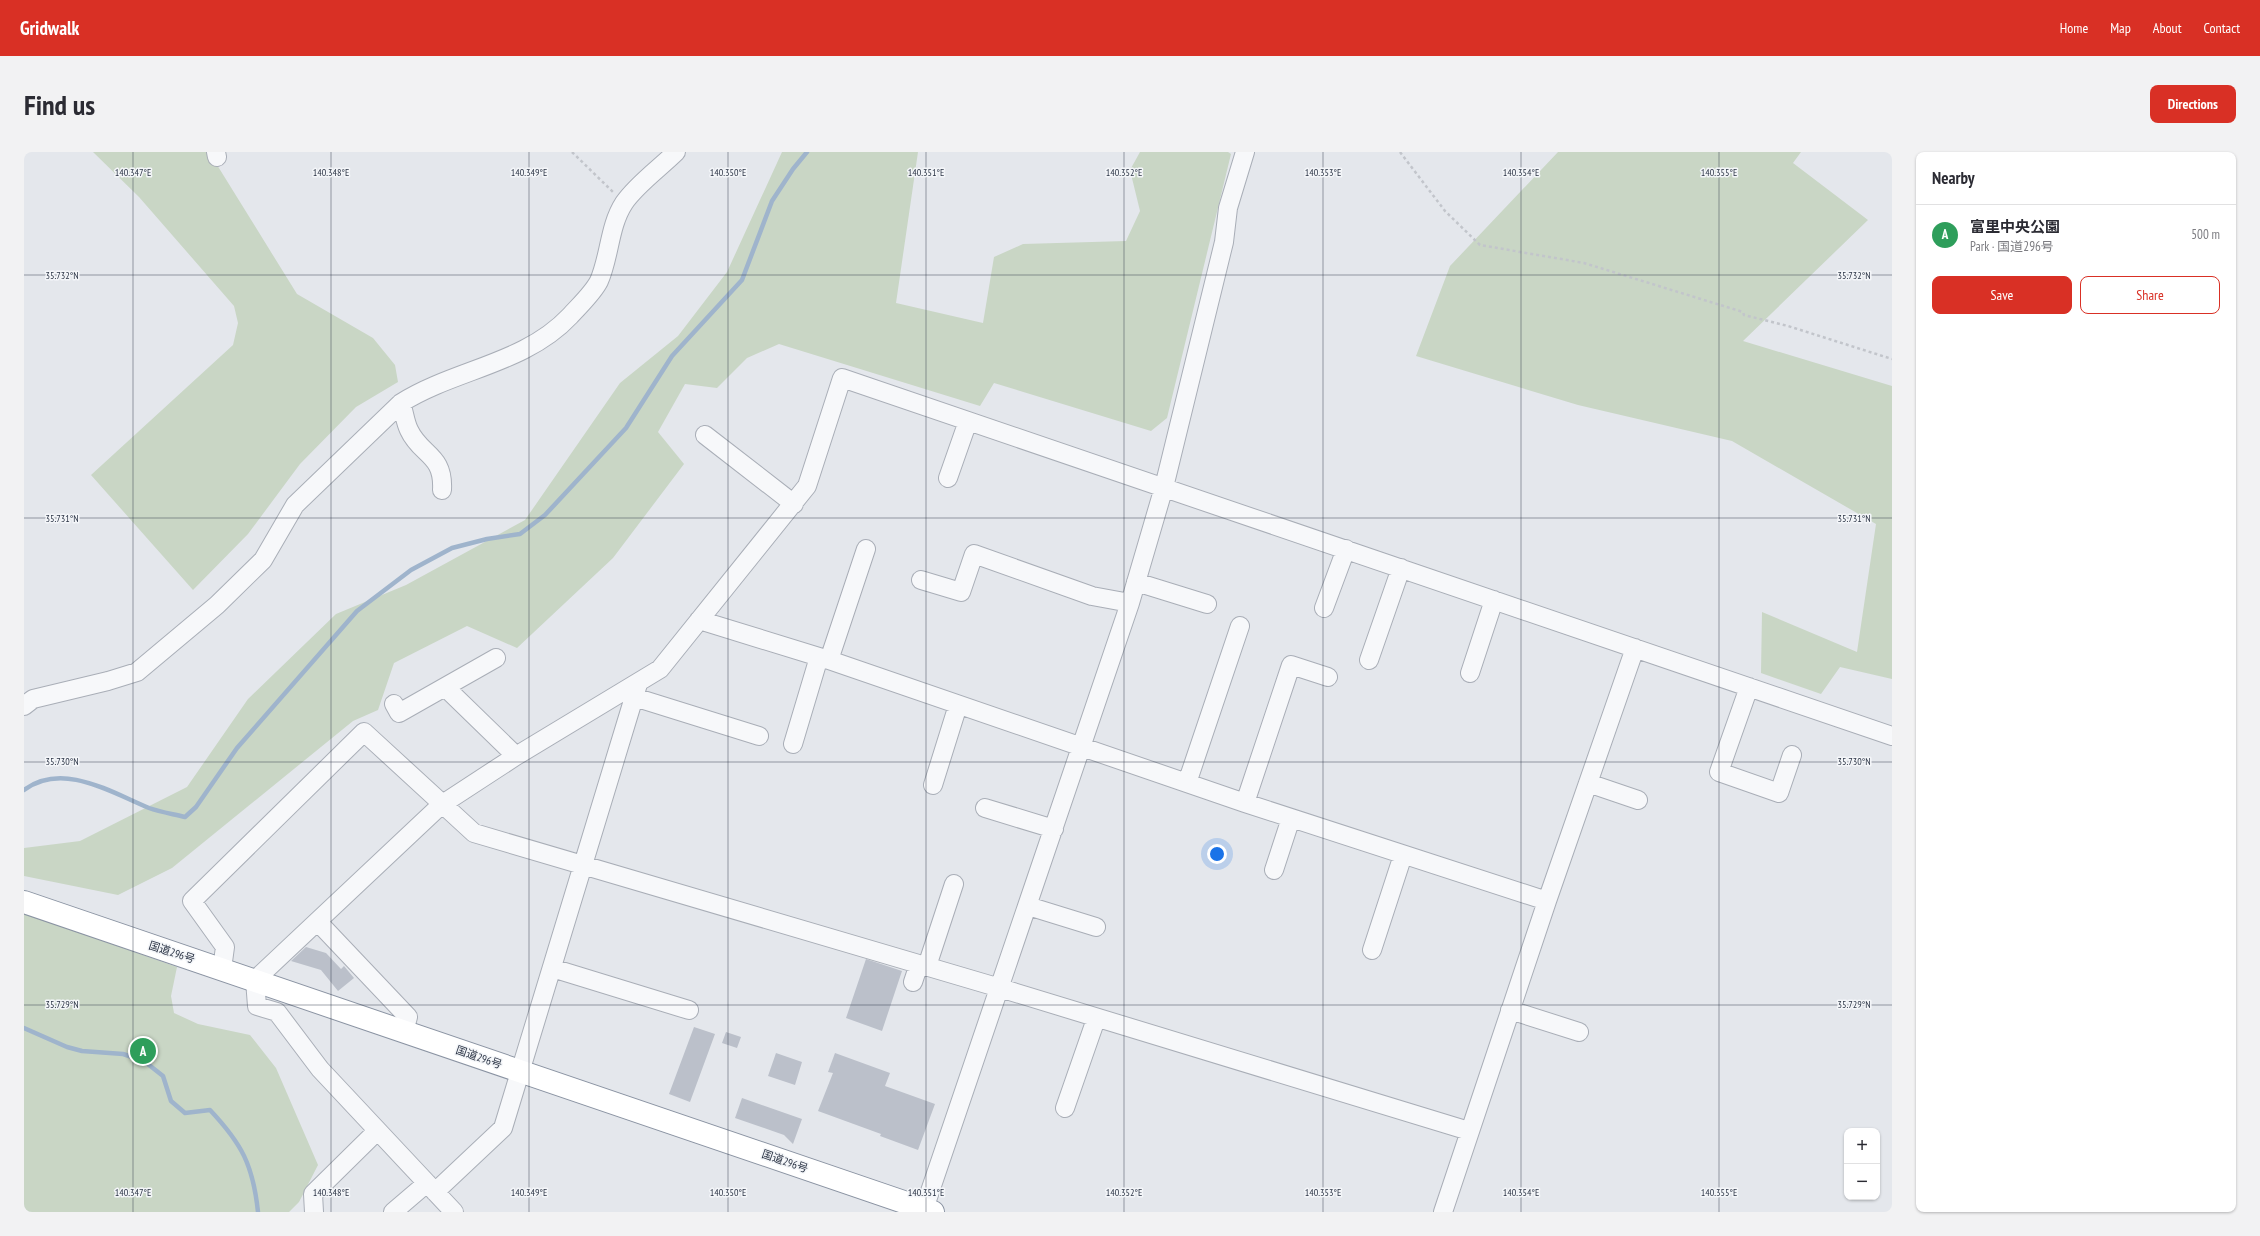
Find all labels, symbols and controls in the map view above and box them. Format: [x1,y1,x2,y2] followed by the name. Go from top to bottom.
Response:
[20,16,79,40] text: Gridwalk
[2060,19,2088,37] text: Home
[2110,19,2131,37] text: Map
[2153,19,2182,37] text: About
[2204,19,2240,37] text: Contact
[2150,85,2236,123] button: Directions
[24,86,95,123] text: Find us
[115,166,151,179] text: 140.347°E
[313,166,349,179] text: 140.348°E
[511,166,547,179] text: 140.349°E
[710,166,746,179] text: 140.350°E
[908,166,944,179] text: 140.351°E
[1106,166,1142,179] text: 140.352°E
[1305,166,1341,179] text: 140.353°E
[1503,166,1539,179] text: 140.354°E
[1701,166,1737,179] text: 140.355°E
[1932,167,1975,189] text: Nearby
[1970,217,2060,236] text: 富里中央公園
[1942,226,1948,243] text: A
[2191,226,2220,243] text: 500 m
[1970,238,2054,255] text: Park · 国道296号
[45,269,79,282] text: 35.732°N
[1837,269,1871,282] text: 35.732°N
[1932,276,2072,314] button: Save
[2080,276,2220,314] button: Share
[45,512,79,525] text: 35.731°N
[1837,512,1871,525] text: 35.731°N
[45,755,79,768] text: 35.730°N
[1837,755,1871,768] text: 35.730°N
[1207,844,1227,864] your location
[147,938,197,966] street label: 国道296号
[45,998,79,1011] text: 35.729°N
[1837,998,1871,1011] text: 35.729°N
[130,1036,156,1066] pin: A
[454,1043,504,1071] street label: 国道296号
[1844,1128,1880,1200] map controls
[1844,1128,1880,1164] button: +
[760,1147,810,1175] street label: 国道296号
[1844,1164,1880,1200] button: −
[115,1186,151,1199] text: 140.347°E
[313,1186,349,1199] text: 140.348°E
[511,1186,547,1199] text: 140.349°E
[710,1186,746,1199] text: 140.350°E
[908,1186,944,1199] text: 140.351°E
[1106,1186,1142,1199] text: 140.352°E
[1305,1186,1341,1199] text: 140.353°E
[1503,1186,1539,1199] text: 140.354°E
[1701,1186,1737,1199] text: 140.355°E

